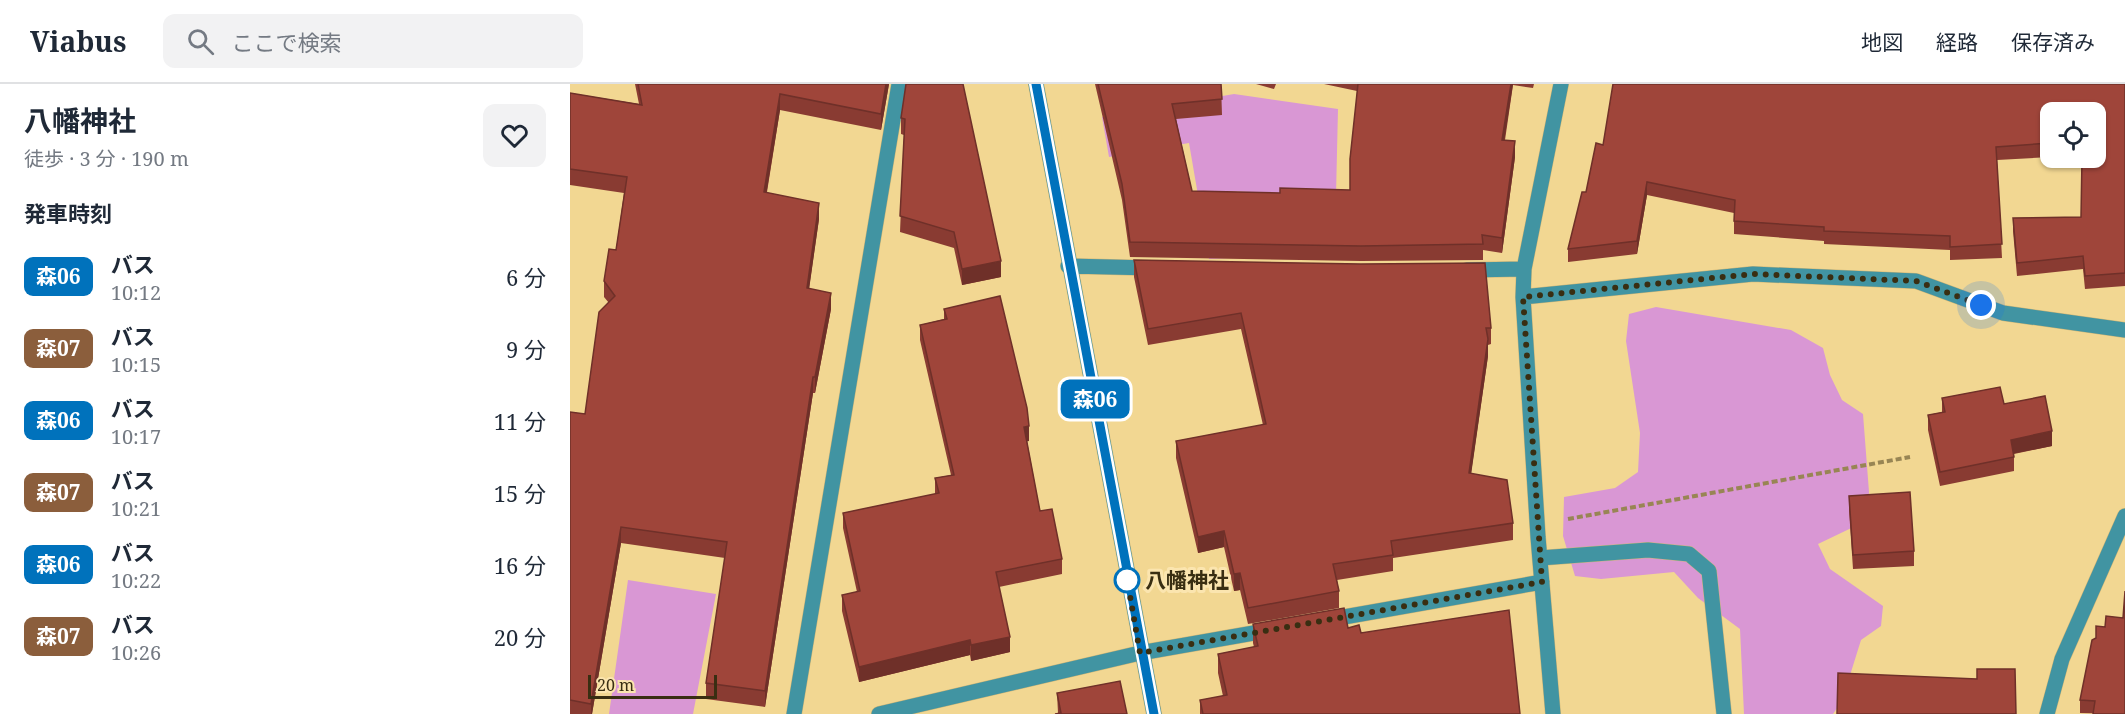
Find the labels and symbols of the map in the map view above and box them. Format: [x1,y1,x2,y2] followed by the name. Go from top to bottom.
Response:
[1966,290,1996,320] your location
[1060,380,1130,418] line badge: 森06
[1145,566,1229,594] place label: 八幡神社
[1114,567,1140,593] marker: 八幡神社
[588,672,717,700] scale bar

